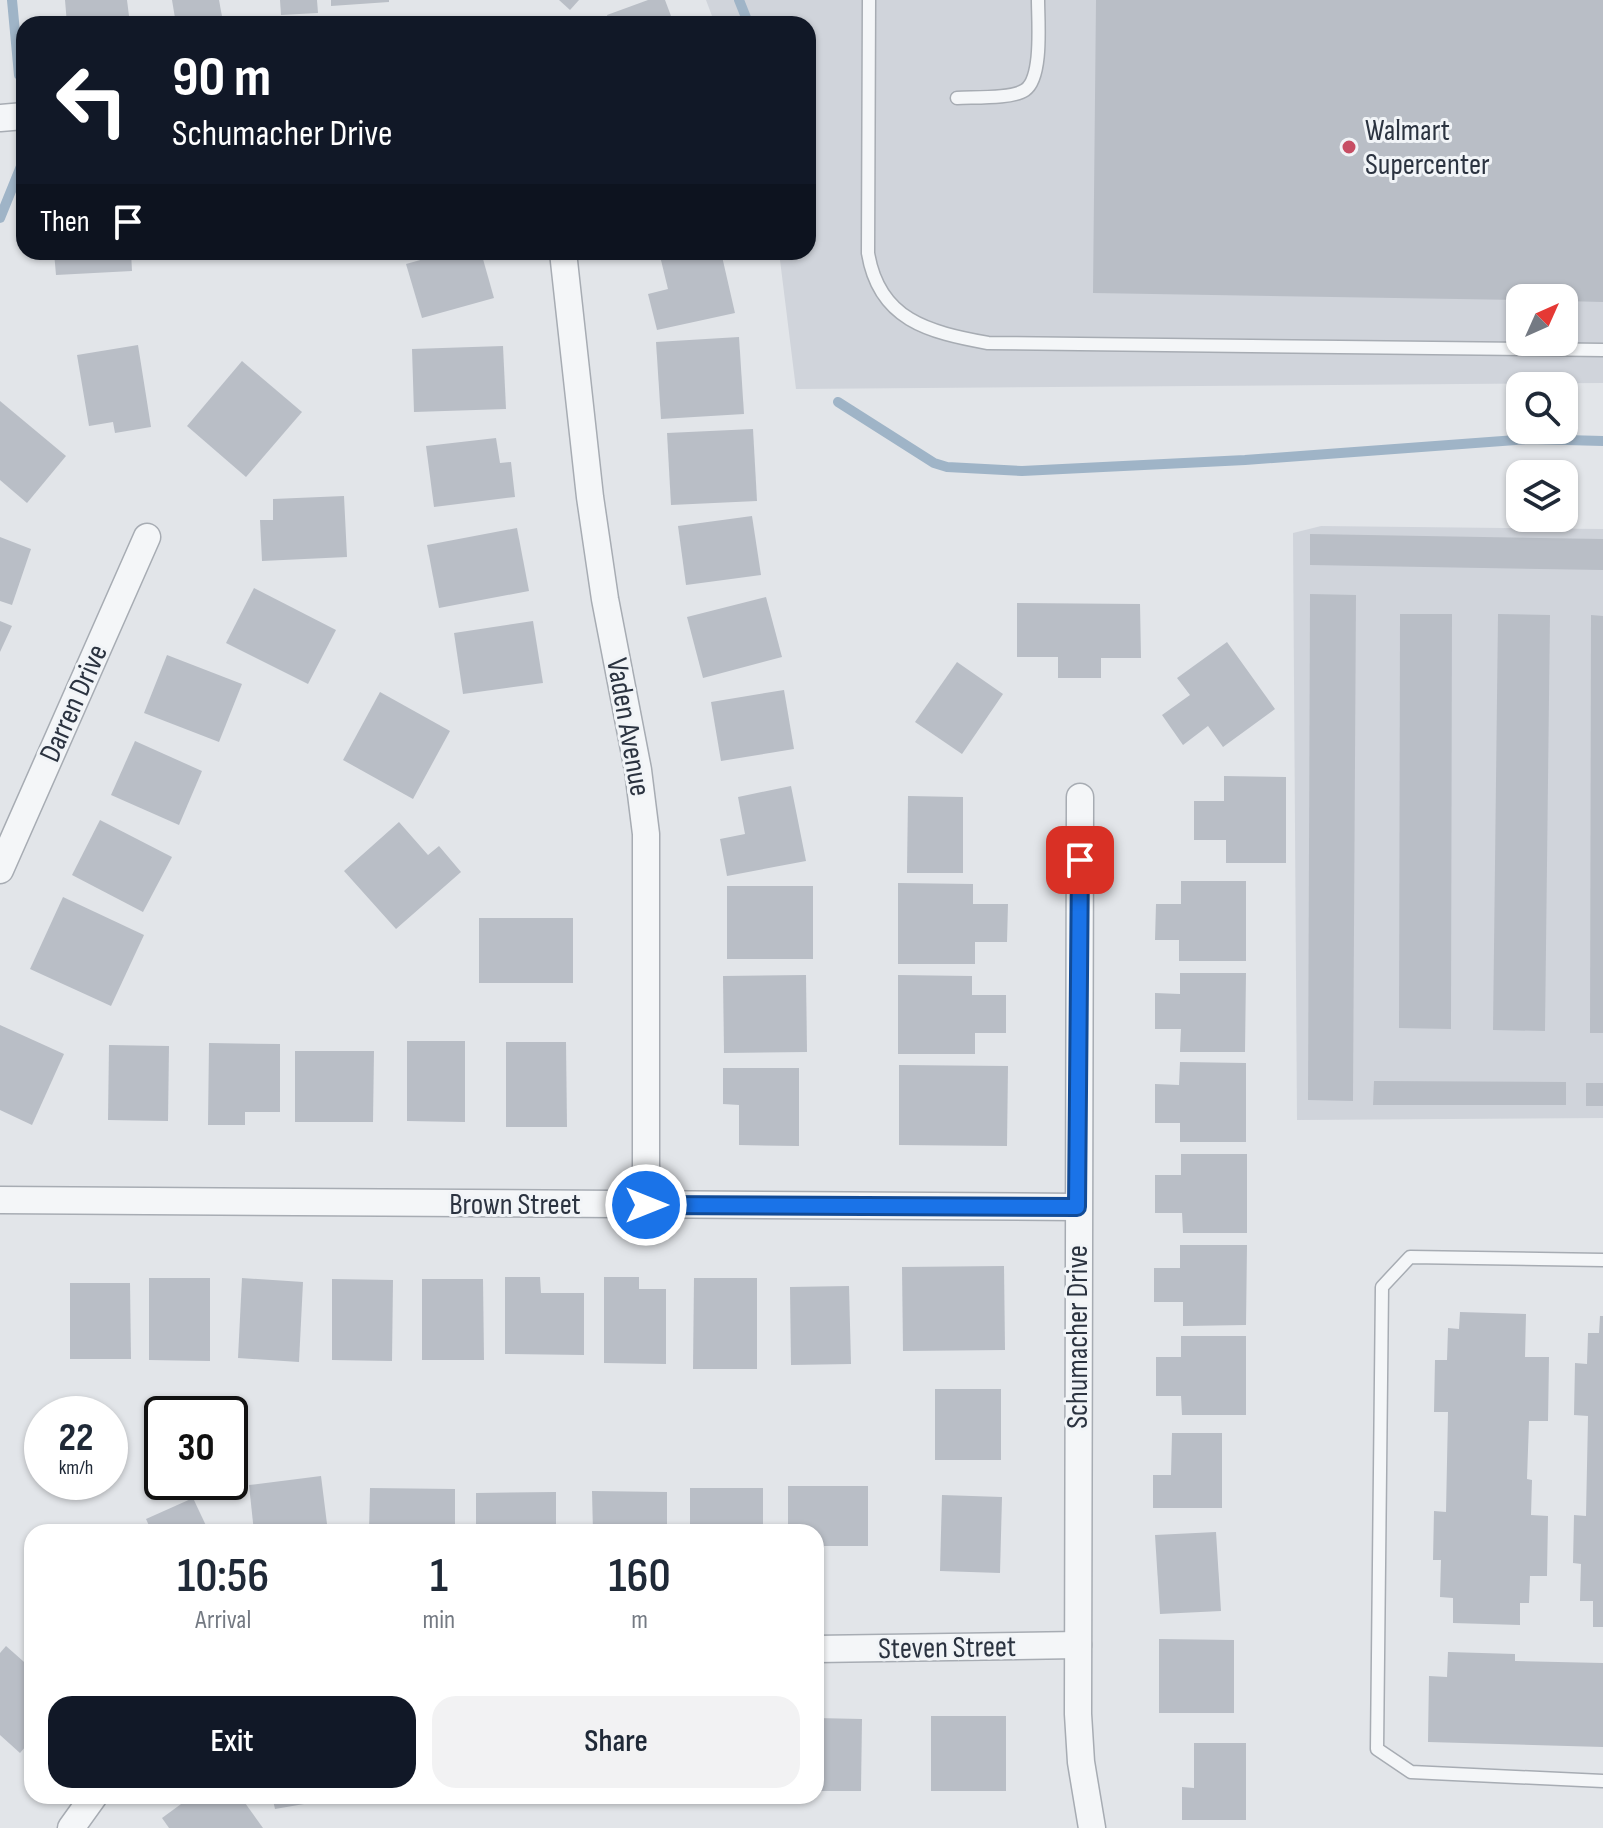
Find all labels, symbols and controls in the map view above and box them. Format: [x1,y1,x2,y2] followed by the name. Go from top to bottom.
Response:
[172,45,271,112] text: 90 m
[40,48,144,152] icon: left
[172,113,392,156] text: Schumacher Drive
[1365,113,1490,183] place label: Walmart Supercenter
[1340,138,1358,156] marker: Walmart Supercenter
[106,200,150,244] icon: arrive
[40,204,90,240] text: Then
[1506,284,1578,356] north arrow
[1506,284,1578,532] map controls
[1506,372,1578,444] button: search
[1506,460,1578,532] button: layers
[32,639,116,768] street label: Darren Drive
[598,655,658,799] street label: Vaden Avenue
[1046,826,1114,894] pin
[1058,838,1102,882] icon: arrive
[604,1163,688,1247] position arrow
[449,1187,581,1223] street label: Brown Street
[1060,1245,1096,1429] street label: Schumacher Drive
[144,1396,248,1500] speed limit sign: 30
[58,1414,94,1462] text: 22
[59,1456,93,1480] text: km/h
[177,1548,269,1605] text: 10:56
[430,1548,448,1605] text: 1
[609,1548,671,1605] text: 160
[195,1605,251,1636] text: Arrival
[423,1605,455,1636] text: min
[631,1605,648,1636] text: m
[878,1629,1016,1667] street label: Steven Street
[48,1696,416,1788] button: Exit
[432,1696,800,1788] button: Share

